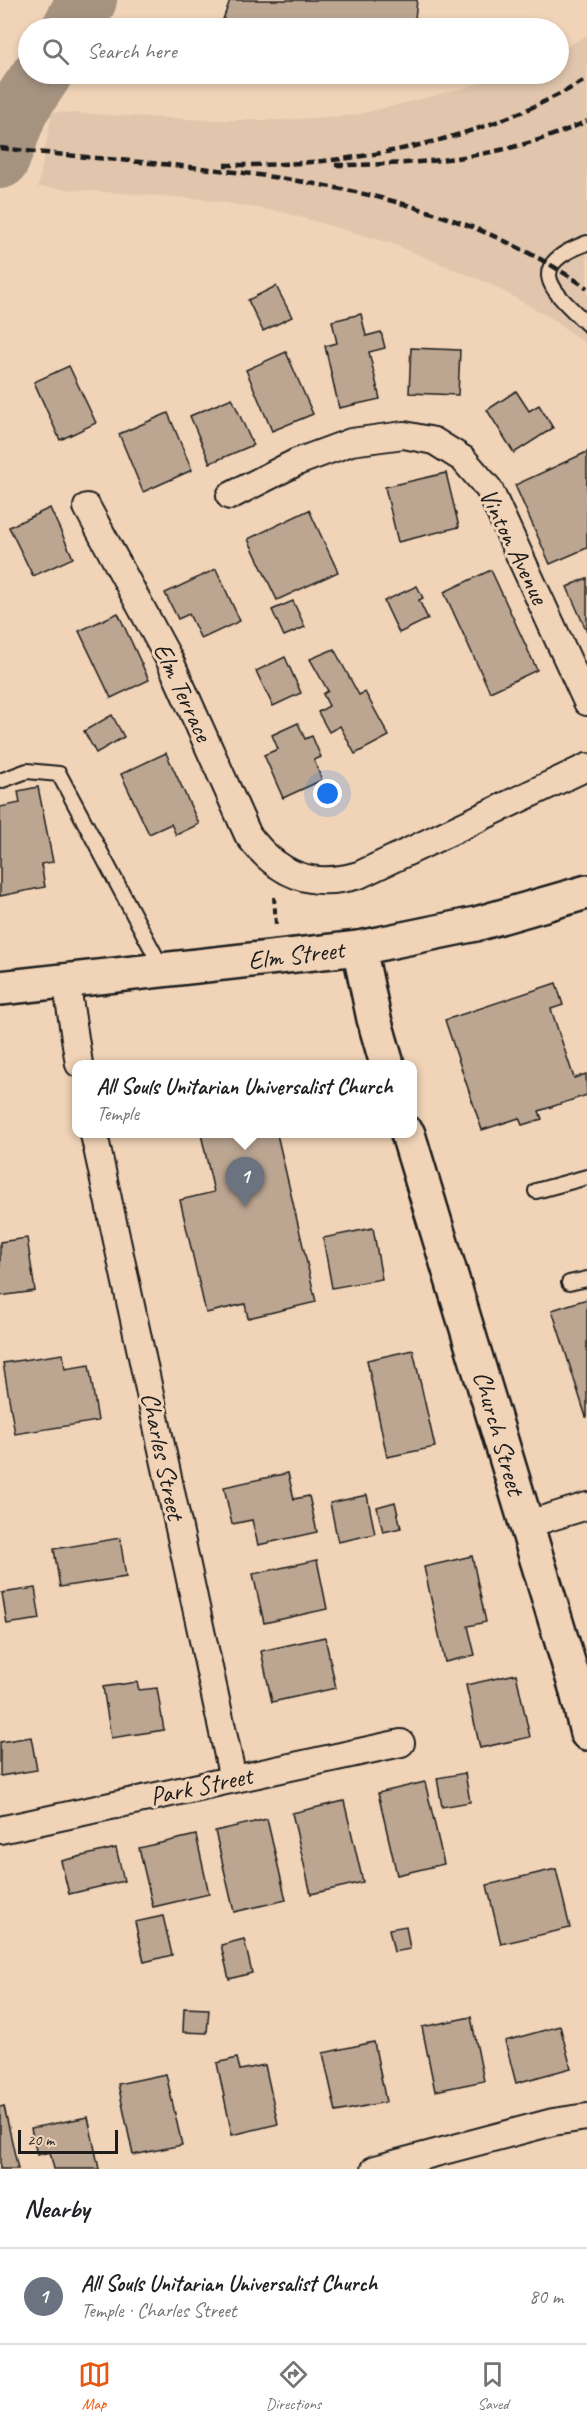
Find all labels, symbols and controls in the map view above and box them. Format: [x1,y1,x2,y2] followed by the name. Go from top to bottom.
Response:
[18,18,569,84] search box
[39,35,72,68] icon: search
[87,37,177,65] text: Search here
[472,483,557,611] street label: Vinton Avenue
[146,637,221,748] street label: Elm Terrace
[313,779,342,808] your location
[246,932,348,977] street label: Elm Street
[72,1060,417,1138] popup
[96,1073,393,1101] text: All Souls Unitarian Universalist Church
[96,1101,139,1126] text: Temple
[226,1158,264,1207] pin: 1
[466,1367,533,1501] street label: Church Street
[133,1389,193,1525] street label: Charles Street
[147,1759,257,1813] street label: Park Street
[18,2127,118,2154] scale bar
[27,2130,54,2150] text: 20 m
[24,2192,89,2225] text: Nearby
[81,2270,377,2298] text: All Souls Unitarian Universalist Church
[39,2284,48,2309] text: 1
[529,2284,563,2309] text: 80 m
[81,2298,236,2323] text: Temple · Charles Street
[78,2358,111,2414] tab: Map
[266,2358,321,2414] tab: Directions
[476,2358,509,2414] tab: Saved

